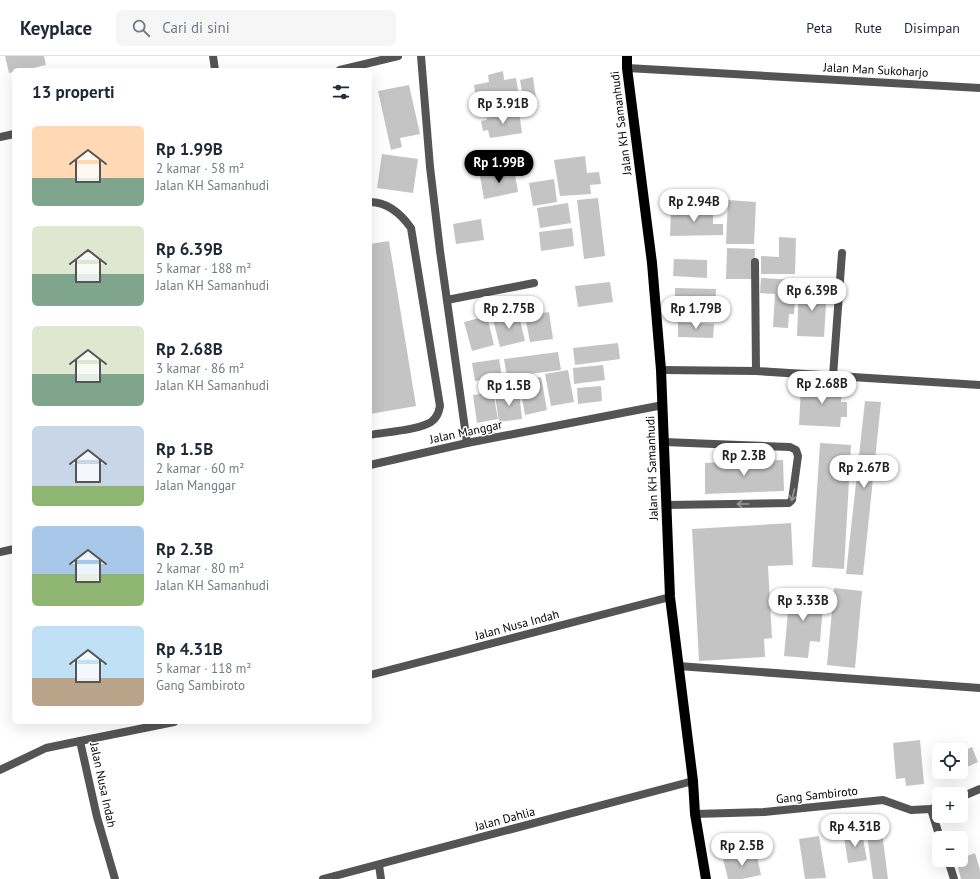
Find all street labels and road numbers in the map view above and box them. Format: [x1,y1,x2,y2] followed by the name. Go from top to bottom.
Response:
[822,59,929,80] street label: Jalan Man Sukoharjo
[607,70,634,177] street label: Jalan KH Samanhudi
[642,416,661,522] street label: Jalan KH Samanhudi
[427,417,503,447] street label: Jalan Manggar
[472,606,561,643] street label: Jalan Nusa Indah
[87,740,120,829] street label: Jalan Nusa Indah
[775,783,859,806] street label: Gang Sambiroto
[472,803,537,834] street label: Jalan Dahlia

